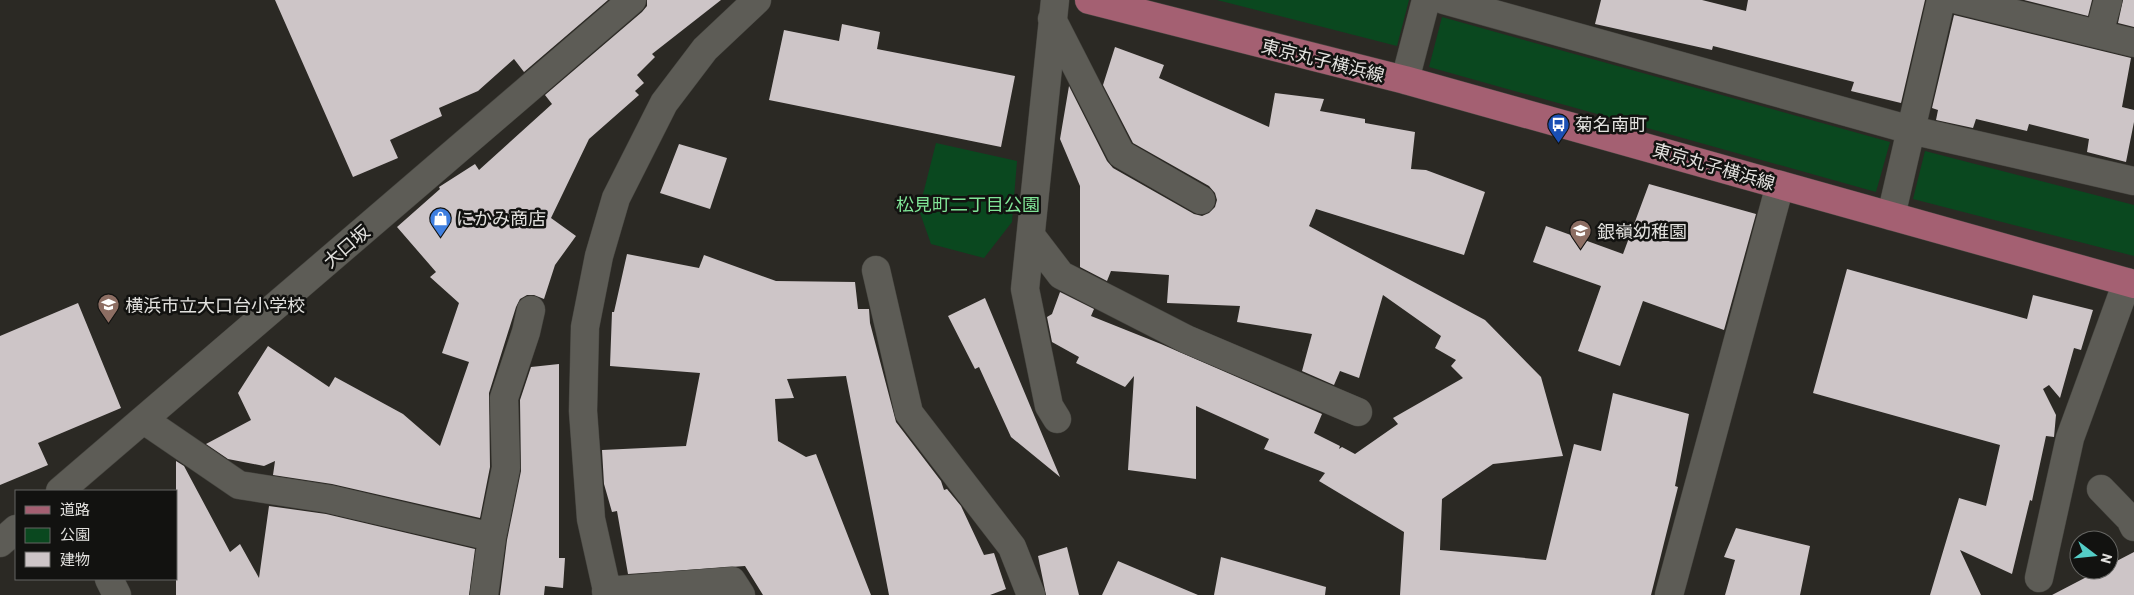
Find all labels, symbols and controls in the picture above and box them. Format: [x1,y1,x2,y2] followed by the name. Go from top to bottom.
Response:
[1259,34,1387,86] street label: 東京丸子横浜線
[1547,112,1571,143] bus stop icon: 菊名南町
[1575,113,1647,135] place label: 菊名南町
[1650,138,1778,194] street label: 東京丸子横浜線
[896,193,1040,215] park label: 松見町二丁目公園
[428,206,452,237] shop icon: にかみ商店
[456,207,546,229] place label: にかみ商店
[1569,219,1593,250] school or university icon: 銀嶺幼稚園
[318,220,374,272] street label: 大口坂
[1597,220,1687,242] place label: 銀嶺幼稚園
[97,293,121,324] school or university icon: 横浜市立大口台小学校
[125,294,305,316] place label: 横浜市立大口台小学校
[15,490,178,580] legend
[60,500,90,518] text: 道路
[60,525,90,543] text: 公園
[2069,530,2119,580] north arrow
[60,550,90,568] text: 建物
[2098,552,2116,566] text: N

